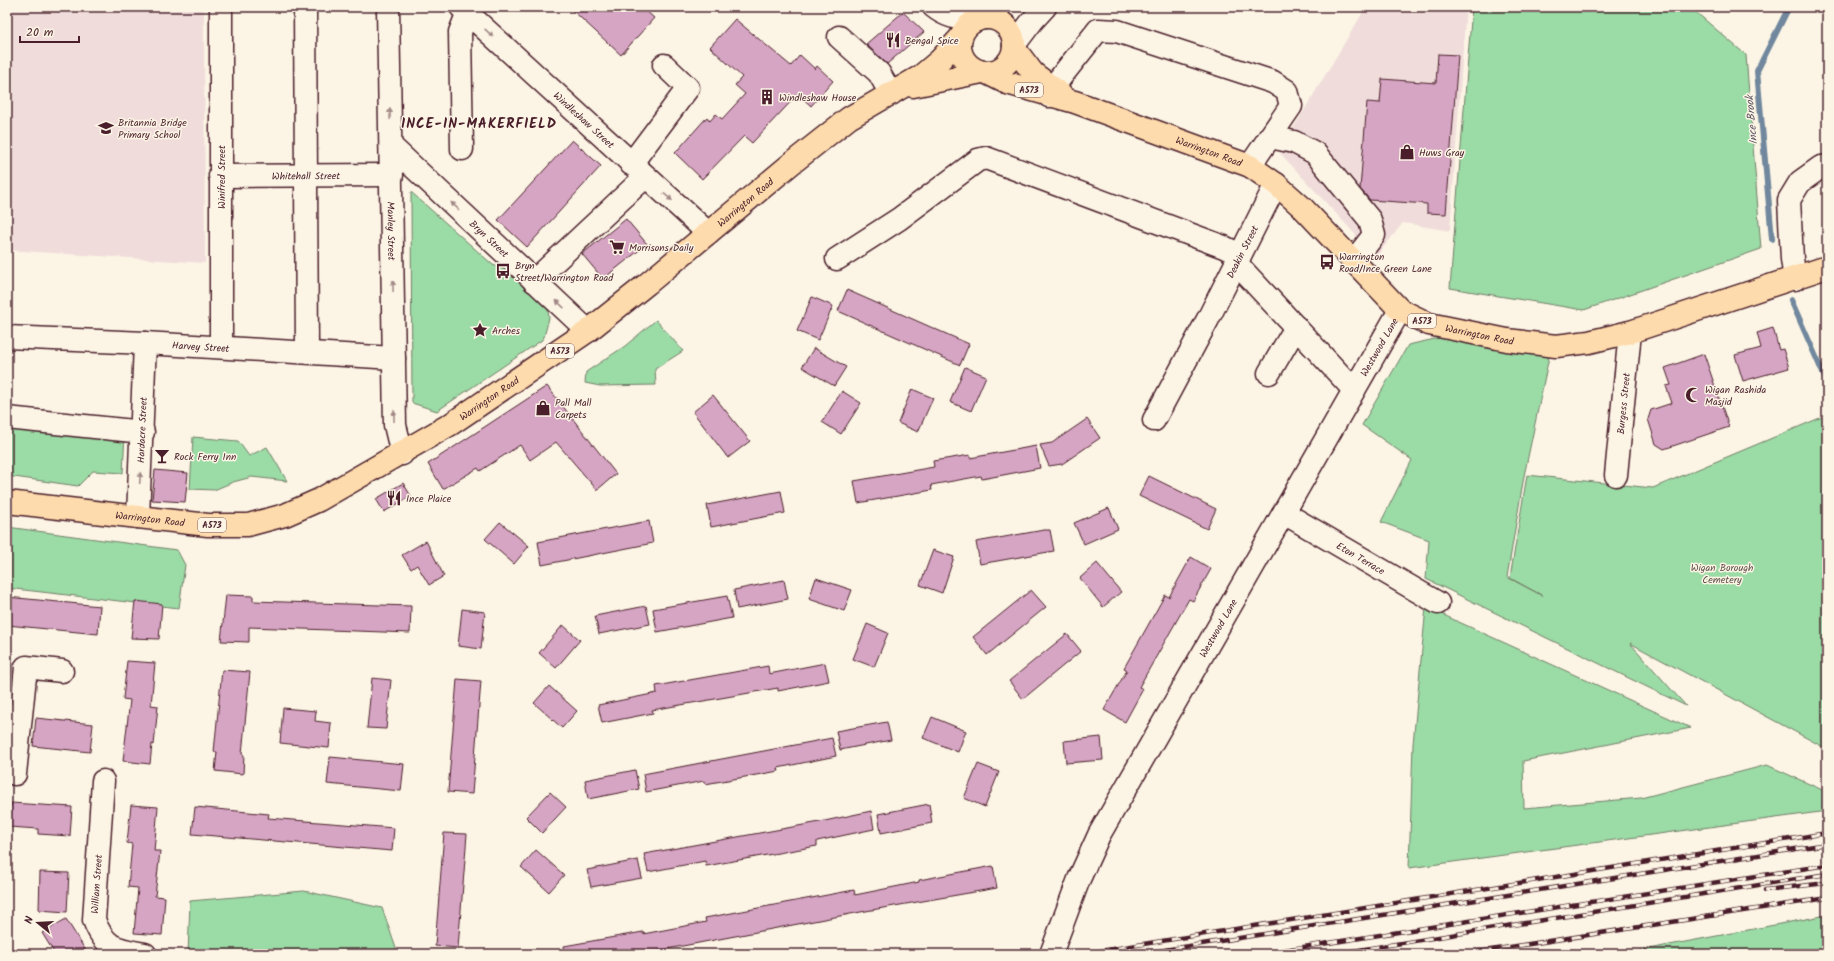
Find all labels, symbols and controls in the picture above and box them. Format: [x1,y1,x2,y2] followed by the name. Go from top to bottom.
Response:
[20,18,79,44] scale bar
[26,23,54,42] text: 20 m
[484,29,494,38] one-way arrow
[884,31,902,49] restaurant icon: Bengal Spice
[905,33,959,49] place label: Bengal Spice
[1015,83,1043,97] road number: A573
[549,88,618,153] street label: Windleshaw Street
[758,88,776,106] building icon: Windleshaw House
[779,90,857,106] place label: Windleshaw House
[1741,93,1763,145] water label: Ince Brook
[387,107,393,120] one-way arrow
[401,113,557,135] district label: INCE-IN-MAKERFIELD
[118,115,187,143] place label: Britannia Bridge Primary School
[97,119,115,137] school or university icon: Britannia Bridge Primary School
[1173,133,1245,172] street label: Warrington Road
[1398,143,1416,161] shop icon: Huws Gray
[214,145,230,209] street label: Winifred Street
[1419,145,1465,161] place label: Huws Gray
[272,168,340,185] street label: Whitehall Street
[714,174,778,231] street label: Warrington Road
[663,192,672,201] one-way arrow
[382,201,399,261] street label: Manley Street
[450,201,460,211] one-way arrow
[465,216,512,262] street label: Bryn Street
[1223,223,1263,281] street label: Deakin Street
[608,238,626,256] supermarket icon: Morrisons Daily
[629,240,694,256] place label: Morrisons Daily
[1339,249,1432,277] place label: Warrington Road/Ince Green Lane
[1318,253,1336,271] bus stop icon: Warrington Road/Ince Green Lane
[515,258,614,286] place label: Bryn Street/Warrington Road
[494,262,512,280] bus stop icon: Bryn Street/Warrington Road
[390,280,397,292] one-way arrow
[555,300,565,309] one-way arrow
[1408,314,1436,328] road number: A573
[1357,315,1403,380] street label: Westwood Lane
[471,321,489,339] place icon: Arches
[1444,321,1516,350] street label: Warrington Road
[492,323,521,339] place label: Arches
[172,338,230,357] street label: Harvey Street
[546,344,574,358] road number: A573
[456,372,524,425] street label: Warrington Road
[1613,372,1635,435] street label: Burgess Street
[1705,382,1767,410] place label: Wigan Rashida Masjid
[1684,386,1702,404] mosque icon: Wigan Rashida Masjid
[555,395,592,423] place label: Pall Mall Carpets
[133,397,152,463] street label: Hardacre Street
[534,399,552,417] shop icon: Pall Mall Carpets
[391,410,398,422] one-way arrow
[153,447,171,465] bar icon: Rock Ferry Inn
[174,449,236,465] place label: Rock Ferry Inn
[137,472,144,484] one-way arrow
[385,489,403,507] restaurant icon: Ince Plaice
[406,491,452,507] place label: Ince Plaice
[115,507,186,531] street label: Warrington Road
[198,518,226,532] road number: A573
[1333,538,1388,579] street label: Eton Terrace
[1691,560,1753,588] park label: Wigan Borough Cemetery
[1195,596,1242,661] street label: Westwood Lane
[87,854,107,914] street label: William Street
[18,903,58,943] north arrow
[20,914,39,926] text: N

